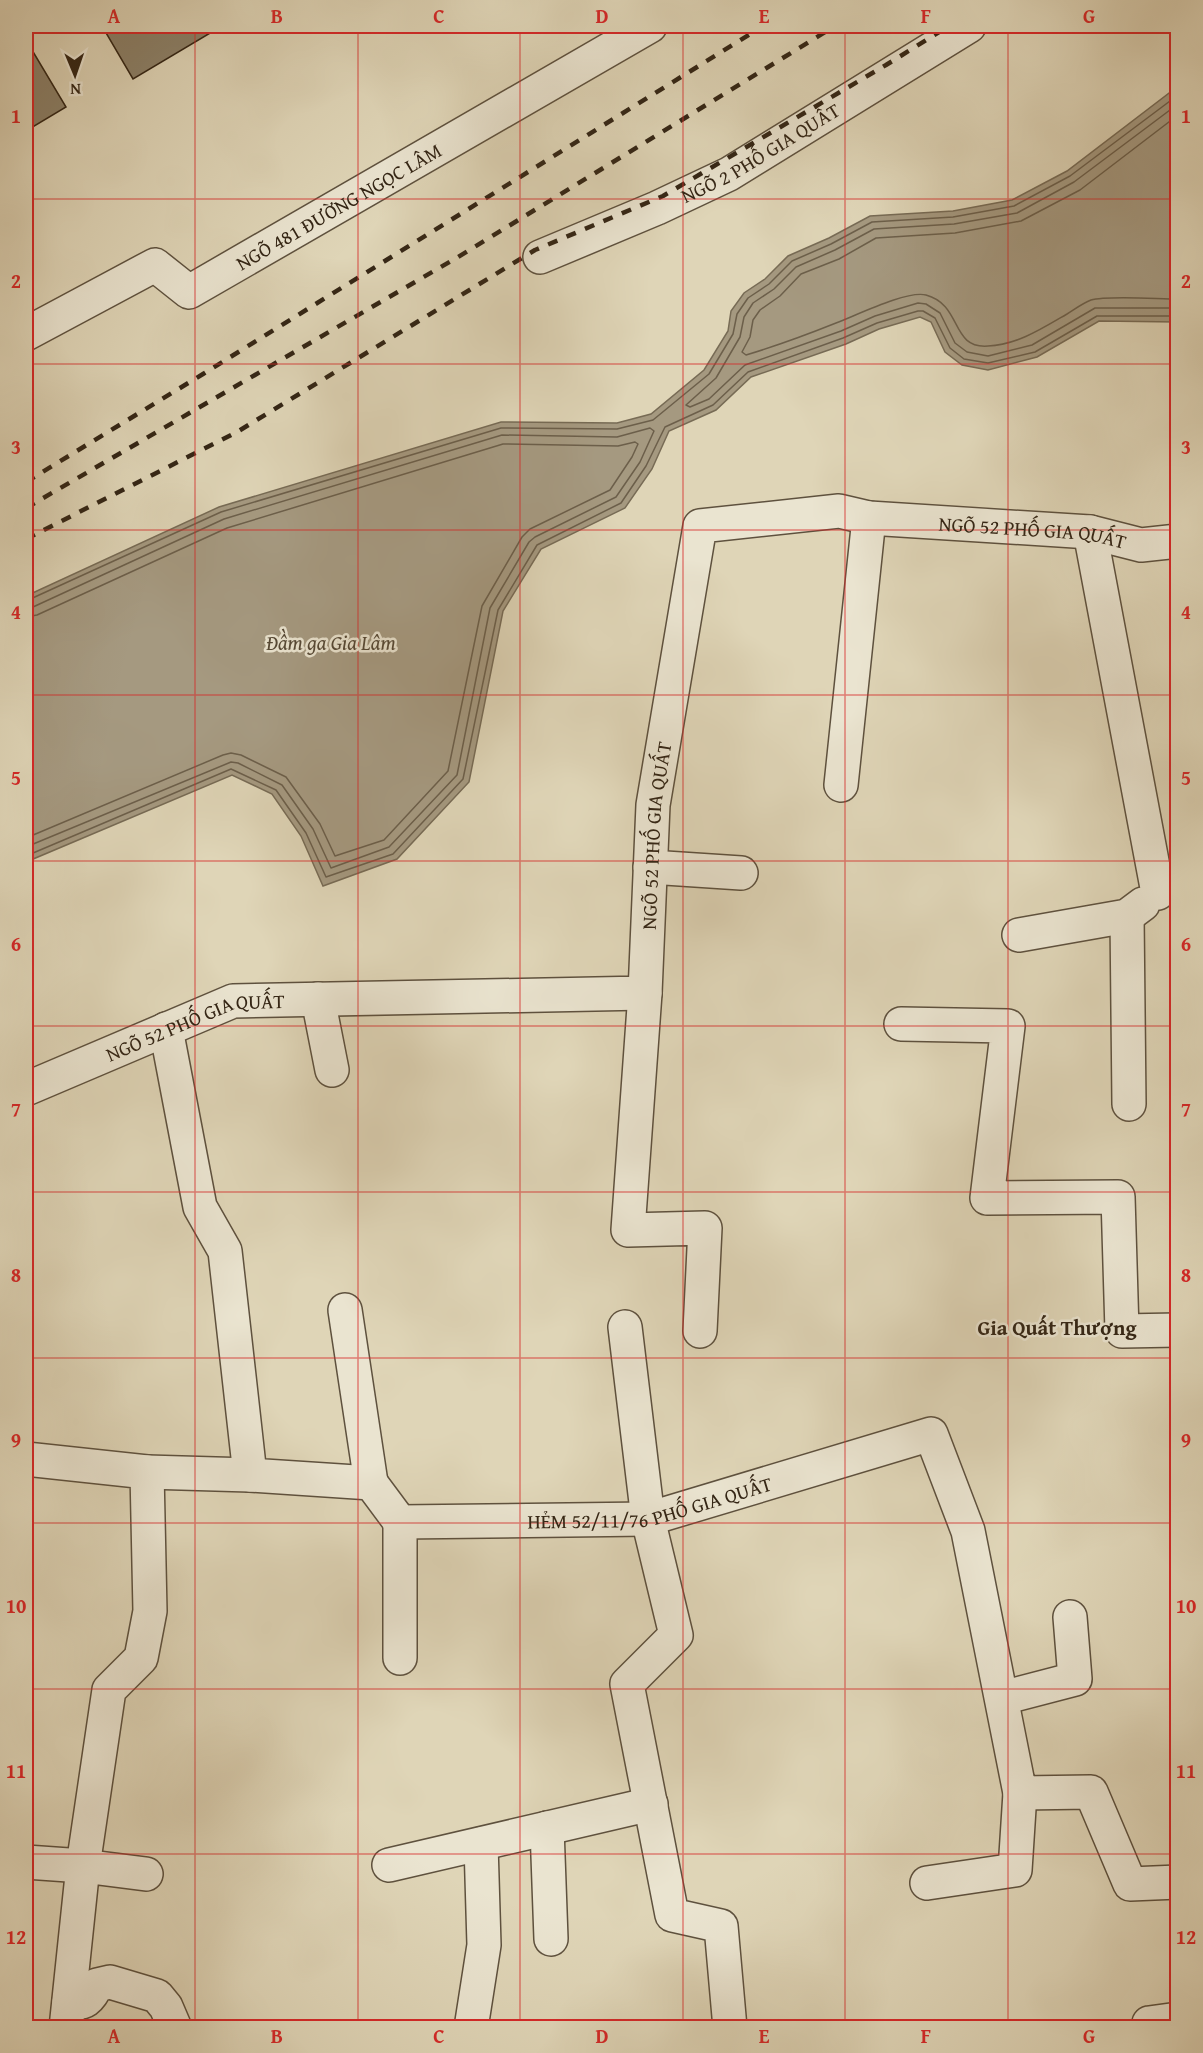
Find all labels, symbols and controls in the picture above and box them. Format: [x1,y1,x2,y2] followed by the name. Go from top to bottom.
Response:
[108,1,121,30] text: A
[271,1,283,30] text: B
[433,1,445,30] text: C
[595,1,609,30] text: D
[759,1,770,30] text: E
[921,1,931,30] text: F
[1083,1,1095,30] text: G
[45,45,105,105] north arrow
[69,78,81,102] text: N
[676,95,845,209] street label: NGÕ 2 PHỐ GIA QUẤT
[11,101,21,130] text: 1
[1181,101,1191,130] text: 1
[230,135,446,277] street label: NGÕ 481 ĐƯỜNG NGỌC LÂM
[11,266,21,295] text: 2
[1181,266,1191,295] text: 2
[11,432,21,461] text: 3
[1181,432,1191,461] text: 3
[938,508,1130,555] street label: NGÕ 52 PHỐ GIA QUẤT
[11,597,21,626] text: 4
[1181,597,1191,626] text: 4
[265,627,396,658] water label: Đầm ga Gia Lâm
[633,739,678,930] street label: NGÕ 52 PHỐ GIA QUẤT
[11,763,21,792] text: 5
[1181,763,1191,792] text: 5
[11,929,21,958] text: 6
[1181,929,1191,958] text: 6
[101,985,285,1068] street label: NGÕ 52 PHỐ GIA QUẤT
[11,1094,21,1123] text: 7
[1181,1094,1191,1123] text: 7
[11,1260,21,1289] text: 8
[1181,1260,1191,1289] text: 8
[978,1312,1137,1343] district label: Gia Quất Thượng
[11,1425,21,1454] text: 9
[1181,1425,1191,1454] text: 9
[527,1468,775,1535] street label: HẺM 52/11/76 PHỐ GIA QUẤT
[6,1591,26,1620] text: 10
[1176,1591,1196,1620] text: 10
[6,1756,26,1785] text: 11
[1176,1756,1196,1785] text: 11
[6,1922,26,1951] text: 12
[1176,1922,1196,1951] text: 12
[108,2021,121,2050] text: A
[271,2021,283,2050] text: B
[433,2021,445,2050] text: C
[595,2021,609,2050] text: D
[759,2021,770,2050] text: E
[921,2021,931,2050] text: F
[1083,2021,1095,2050] text: G

